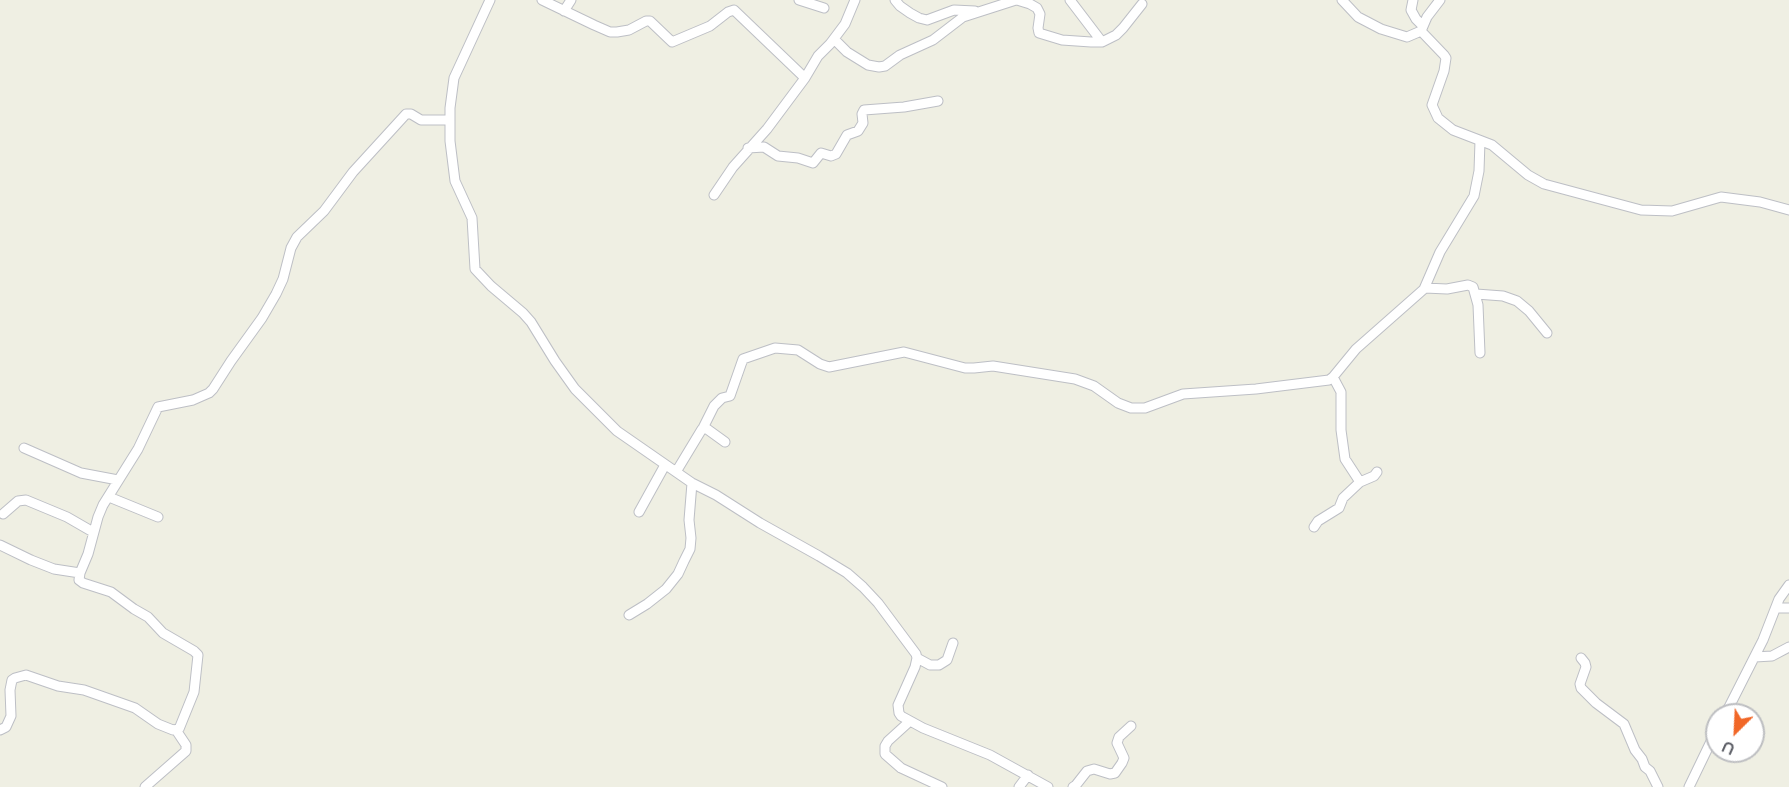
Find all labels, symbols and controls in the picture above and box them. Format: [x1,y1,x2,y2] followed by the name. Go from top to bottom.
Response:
[1705,703,1765,763] north arrow
[1719,736,1738,759] text: U

